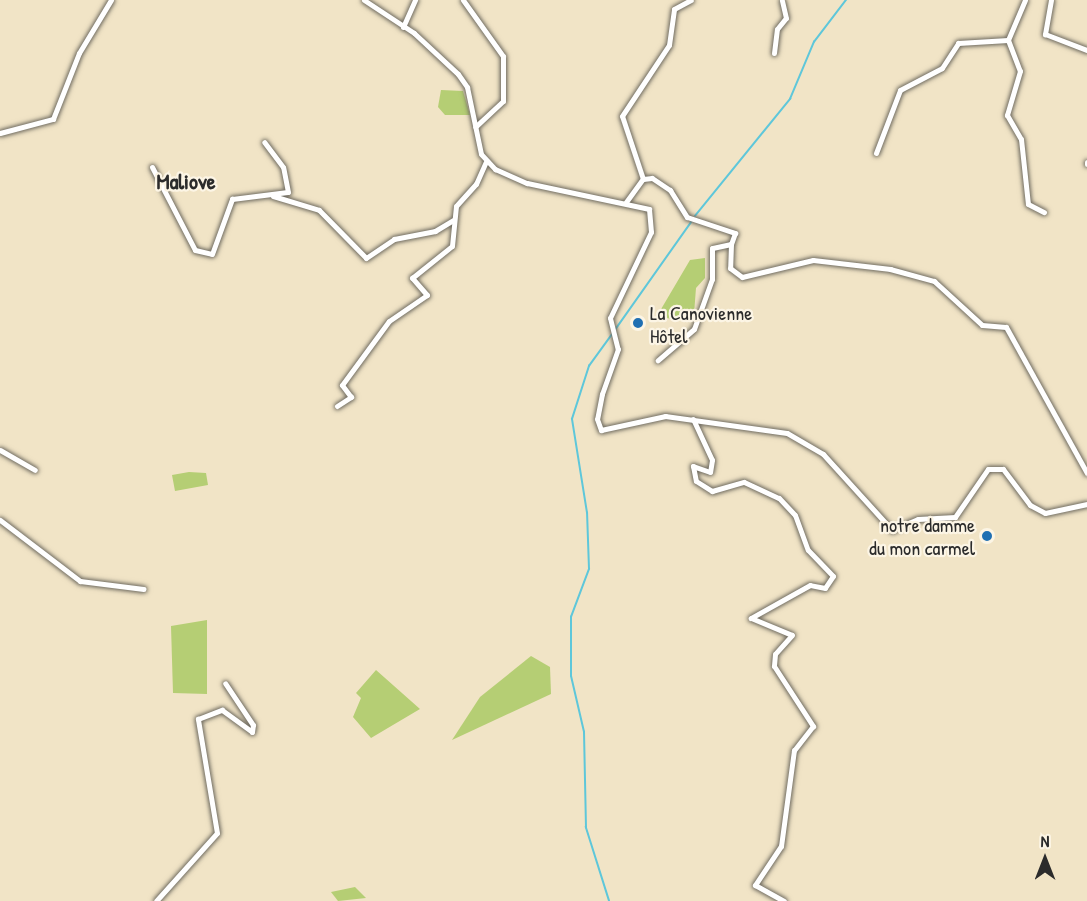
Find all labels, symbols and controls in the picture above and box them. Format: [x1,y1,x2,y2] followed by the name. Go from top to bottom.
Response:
[157,169,215,195] district label: Maliove
[650,300,752,347] place label: La Canovienne Hôtel
[631,316,645,330] marker: La Canovienne Hôtel
[869,512,975,559] place label: notre damme du mon carmel
[980,529,994,543] marker: notre damme du mon carmel
[1015,829,1075,889] north arrow
[1041,830,1049,852] text: N

